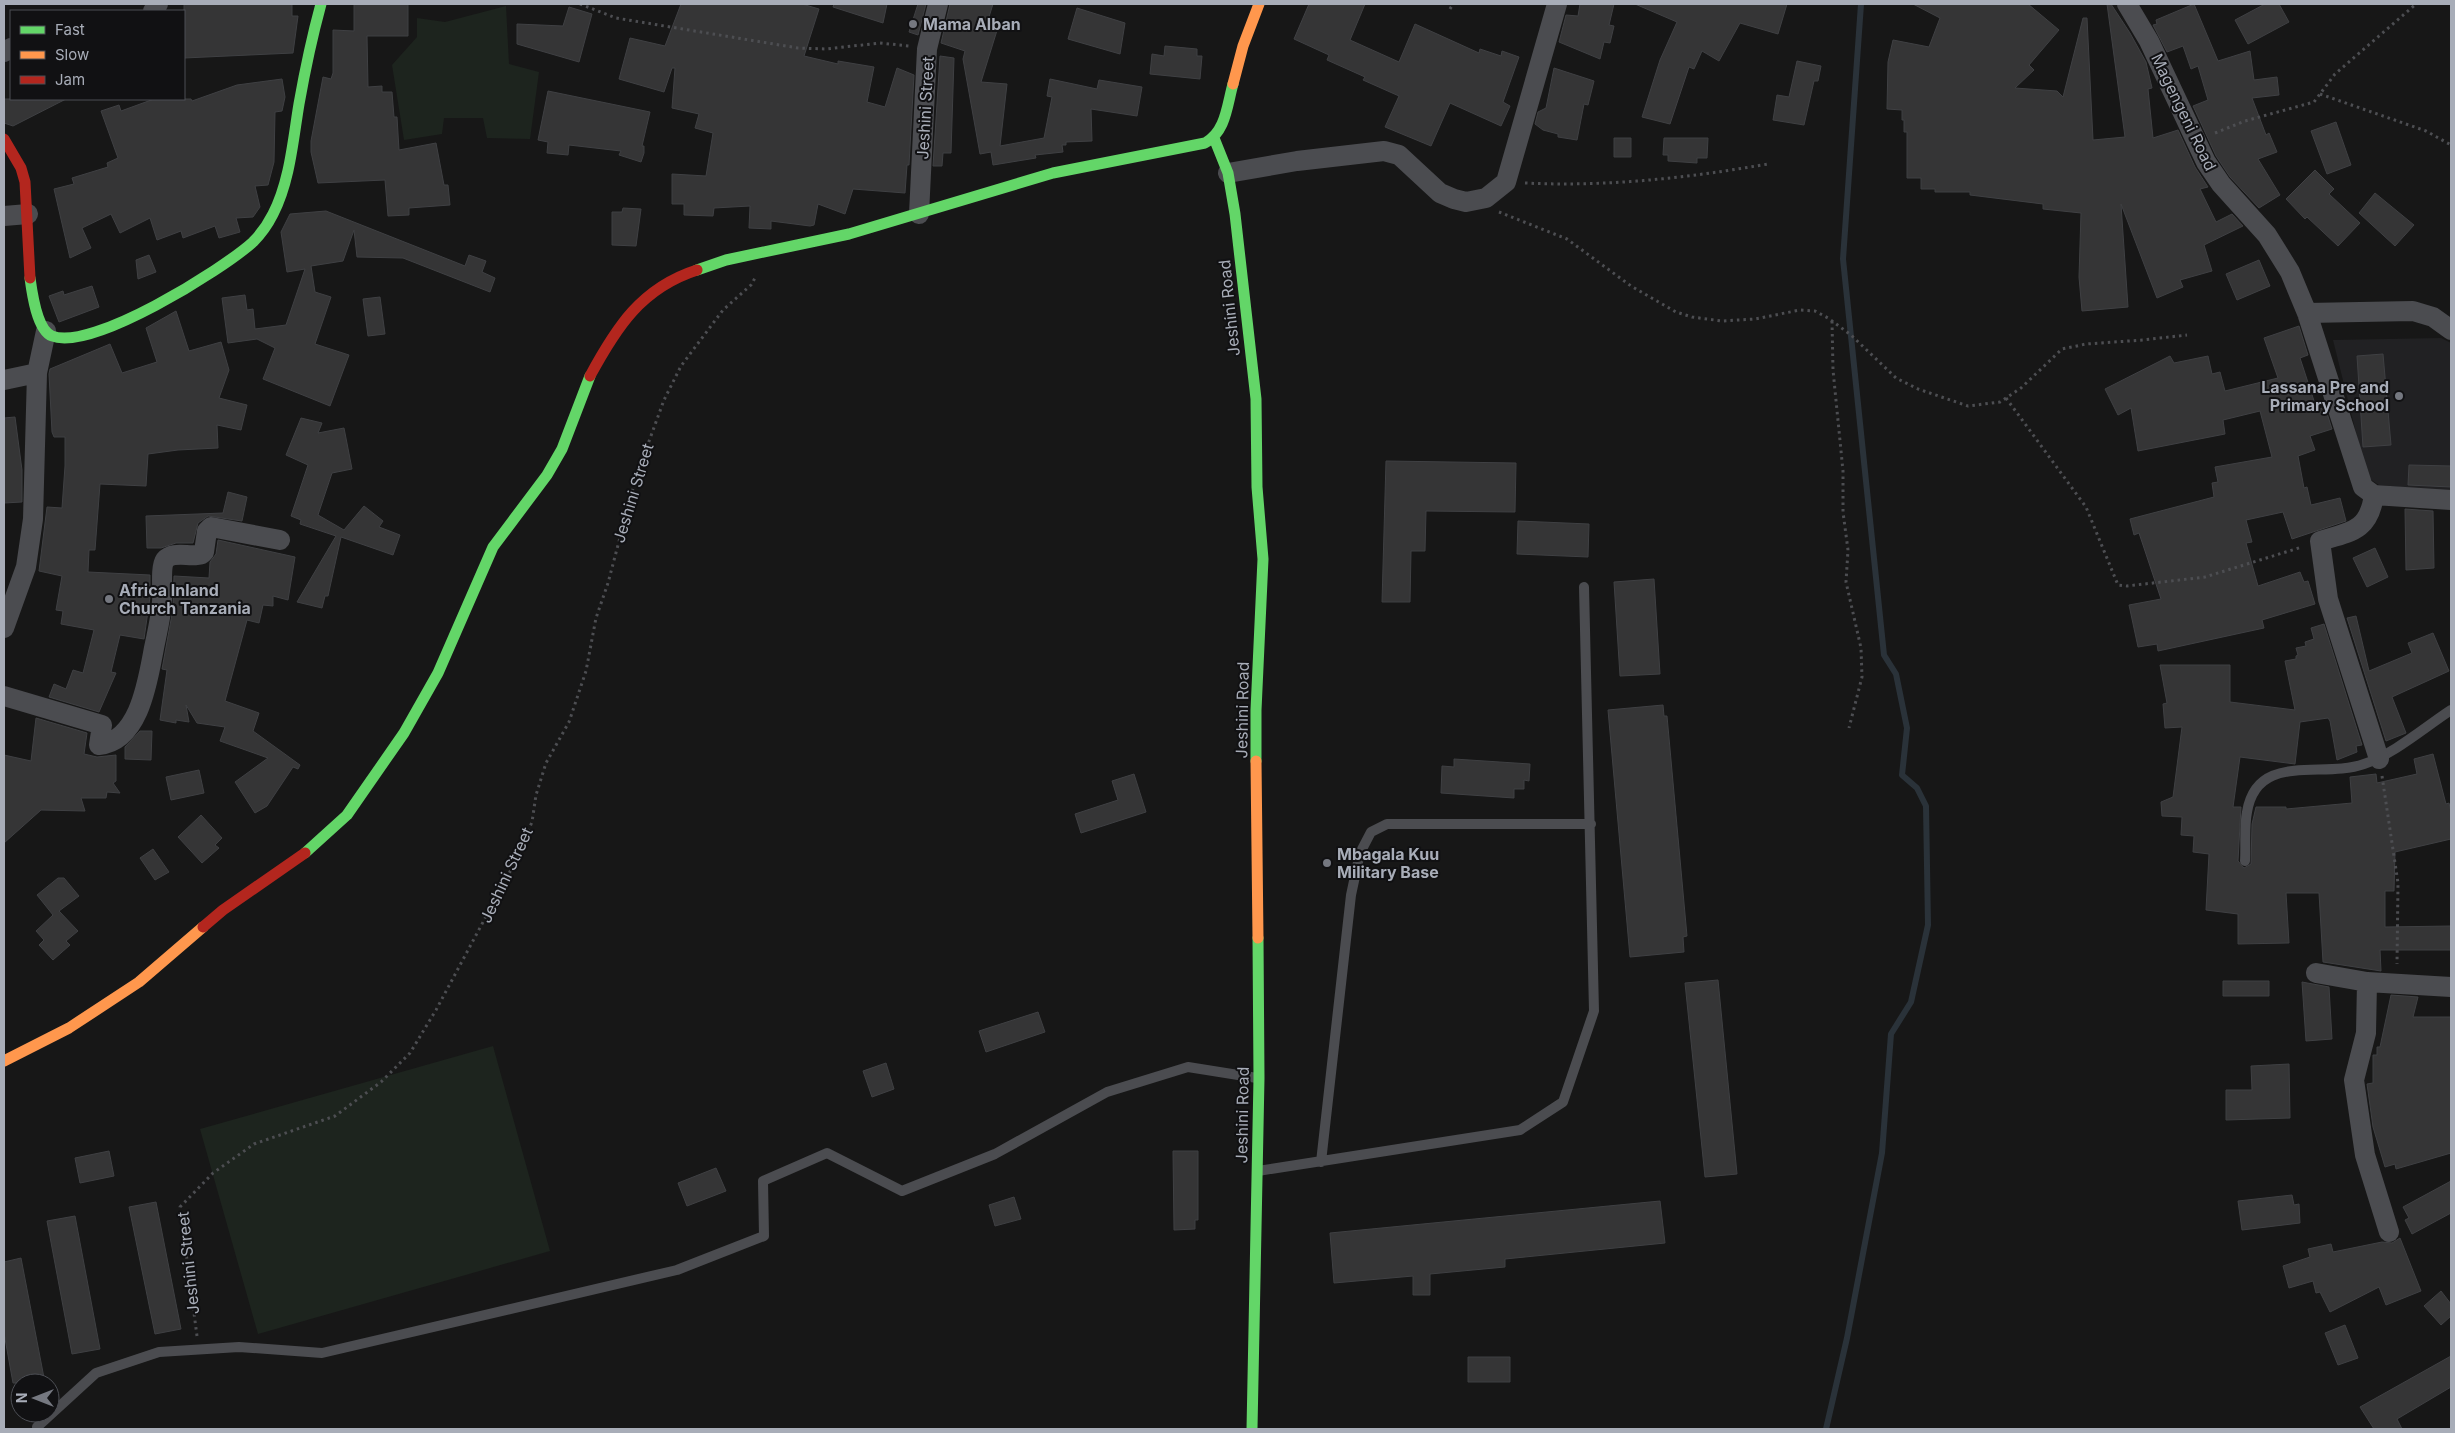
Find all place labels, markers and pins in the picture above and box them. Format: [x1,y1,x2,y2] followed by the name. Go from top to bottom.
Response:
[923,14,1021,34] place label: Mama Alban
[907,18,919,30] marker: Mama Alban
[2261,377,2389,415] place label: Lassana Pre and Primary School
[2393,390,2405,402] marker: Lassana Pre and Primary School
[119,580,251,618] place label: Africa Inland Church Tanzania
[103,593,115,605] marker: Africa Inland Church Tanzania
[1337,844,1439,882] place label: Mbagala Kuu Military Base
[1321,857,1333,869] marker: Mbagala Kuu Military Base

